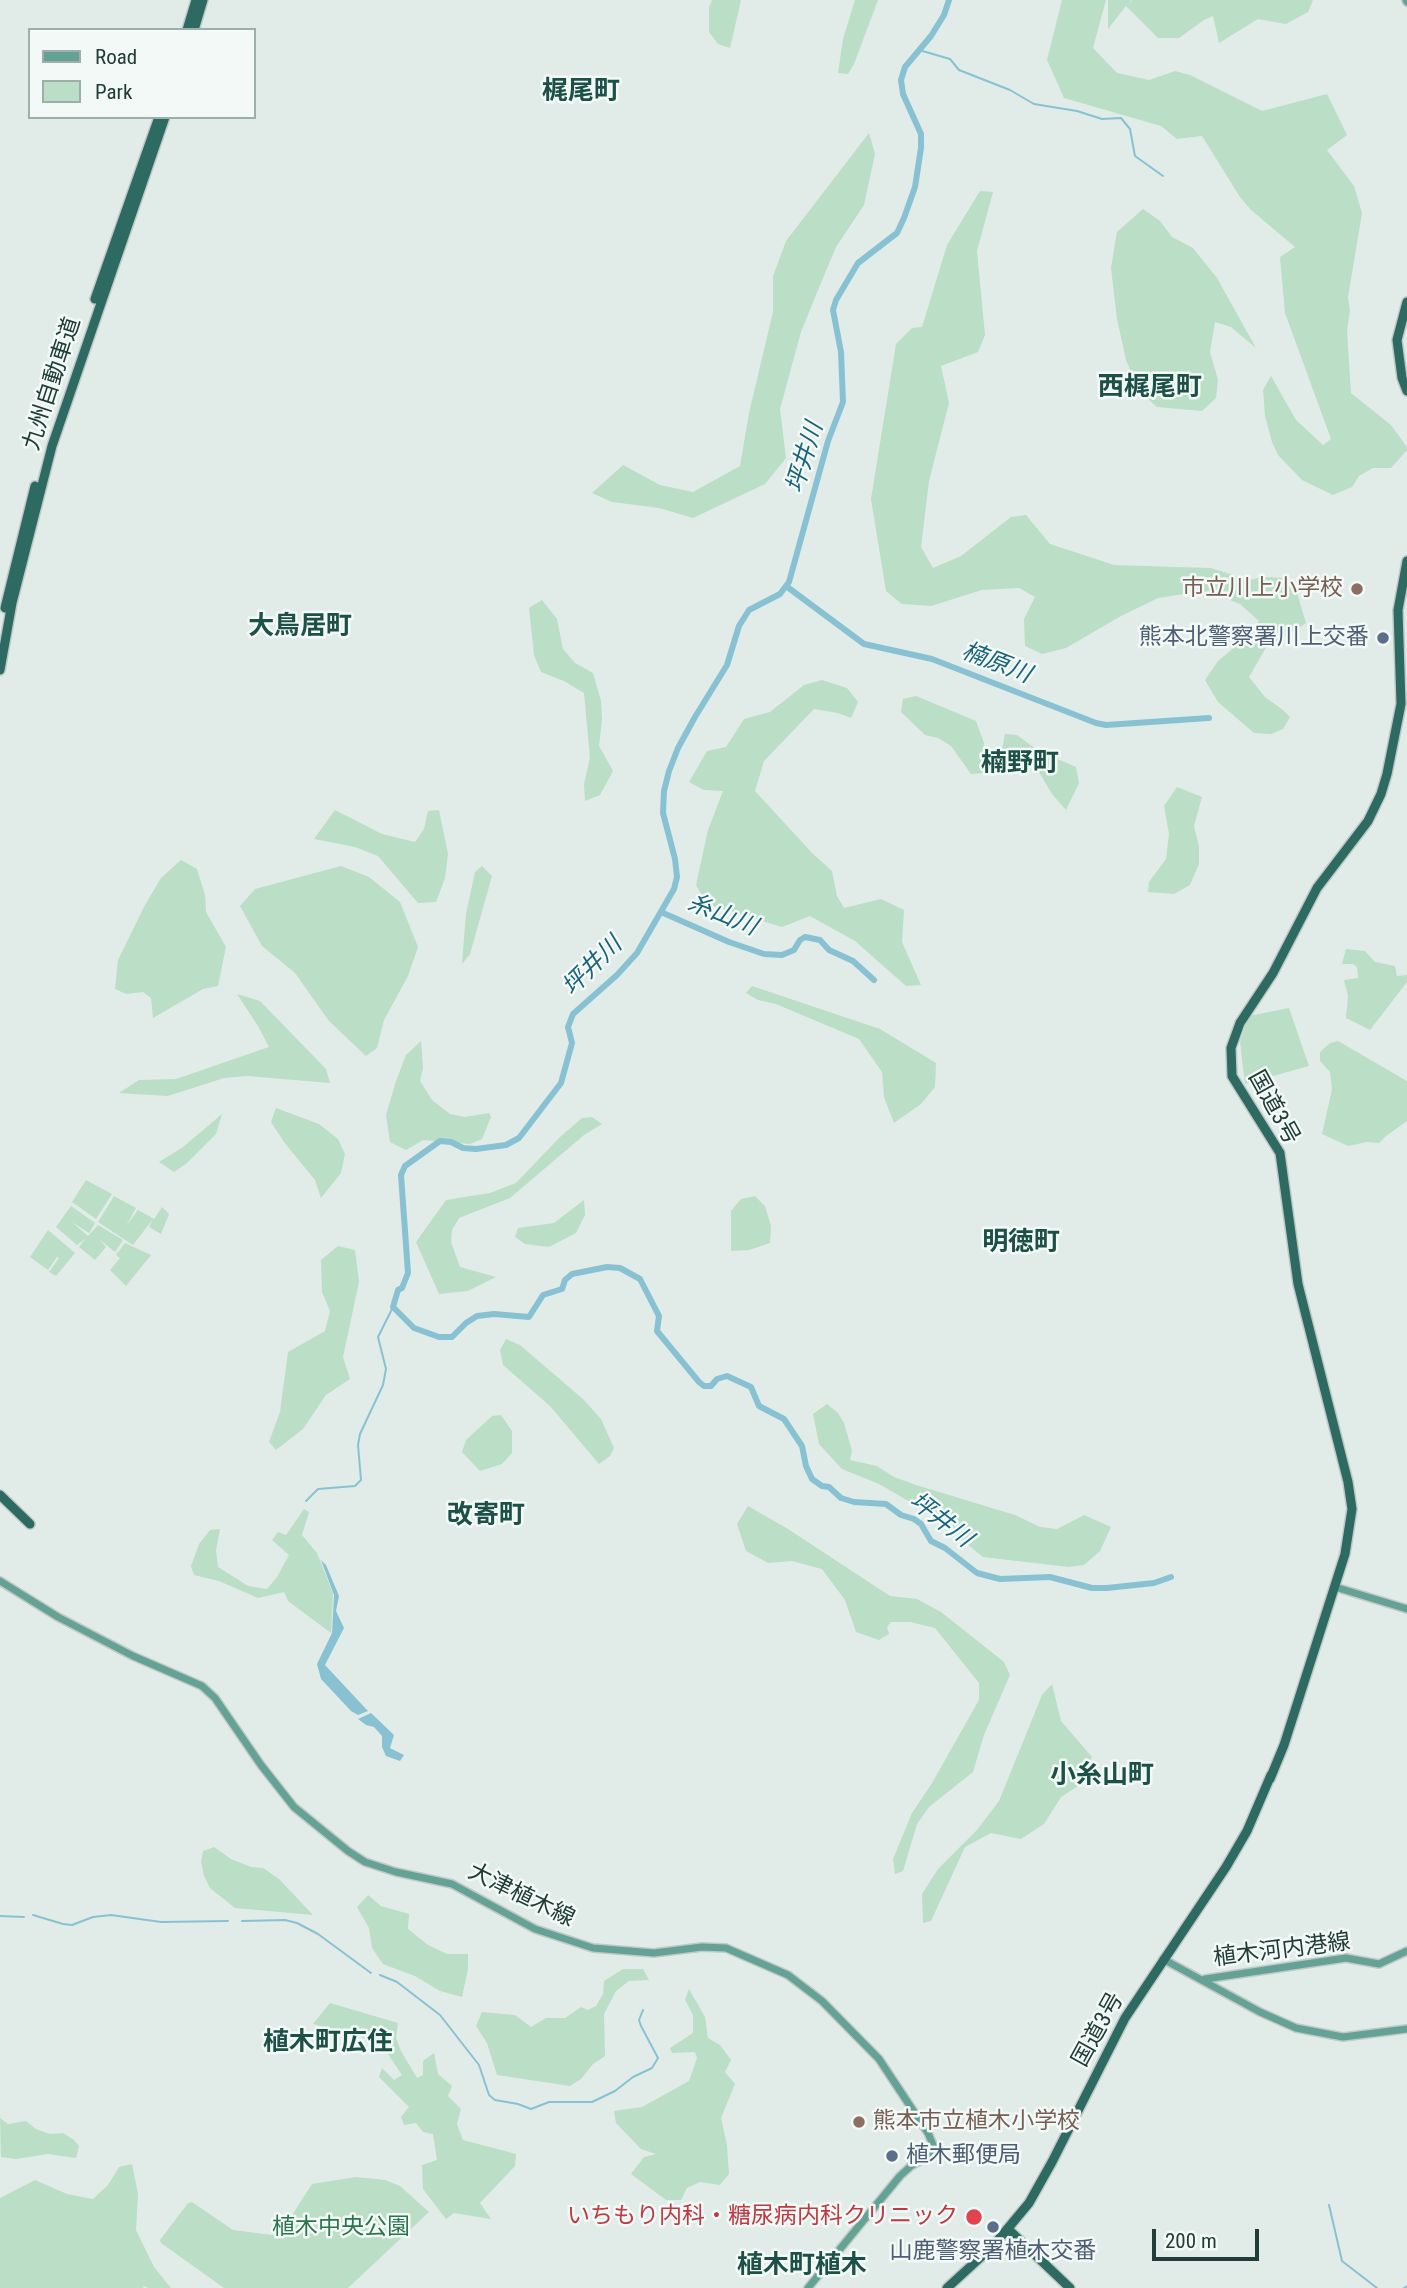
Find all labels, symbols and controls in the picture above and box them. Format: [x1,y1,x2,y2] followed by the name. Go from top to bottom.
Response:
[28,28,256,119] legend
[95,45,137,69] text: Road
[542,76,620,108] district label: 梶尾町
[95,80,132,104] text: Park
[19,314,87,454] street label: 九州自動車道
[1098,372,1202,404] district label: 西梶尾町
[782,419,830,497] water label: 坪井川
[1182,575,1343,603] place label: 市立川上小学校
[1349,581,1365,597] marker: 市立川上小学校
[248,611,352,643] district label: 大鳥居町
[1139,624,1369,652] place label: 熊本北警察署川上交番
[1375,630,1391,646] marker: 熊本北警察署川上交番
[957,638,1035,690] water label: 楠原川
[981,748,1059,780] district label: 楠野町
[683,889,761,943] water label: 糸山川
[557,931,629,1003] water label: 坪井川
[1241,1066,1305,1150] street label: 国道3号
[982,1227,1060,1259] district label: 明徳町
[903,1487,977,1555] water label: 坪井川
[447,1500,525,1532] district label: 改寄町
[1050,1760,1154,1792] district label: 小糸山町
[463,1858,579,1934] street label: 大津植木線
[1212,1929,1352,1973] street label: 植木河内港線
[1067,1988,1131,2072] street label: 国道3号
[263,2027,393,2059] district label: 植木町広住
[873,2108,1080,2136] place label: 熊本市立植木小学校
[851,2114,867,2130] marker: 熊本市立植木小学校
[906,2142,1021,2170] place label: 植木郵便局
[884,2148,900,2164] marker: 植木郵便局
[567,2203,958,2231] place label: いちもり内科・糖尿病内科クリニック
[964,2207,984,2227] marker: いちもり内科・糖尿病内科クリニック
[272,2214,410,2242] park label: 植木中央公園
[1155,2214,1262,2258] scale bar
[985,2219,1001,2235] marker: 山鹿警察署植木交番
[1165,2229,1217,2253] text: 200 m
[890,2238,1096,2266] place label: 山鹿警察署植木交番
[737,2250,867,2282] district label: 植木町植木

